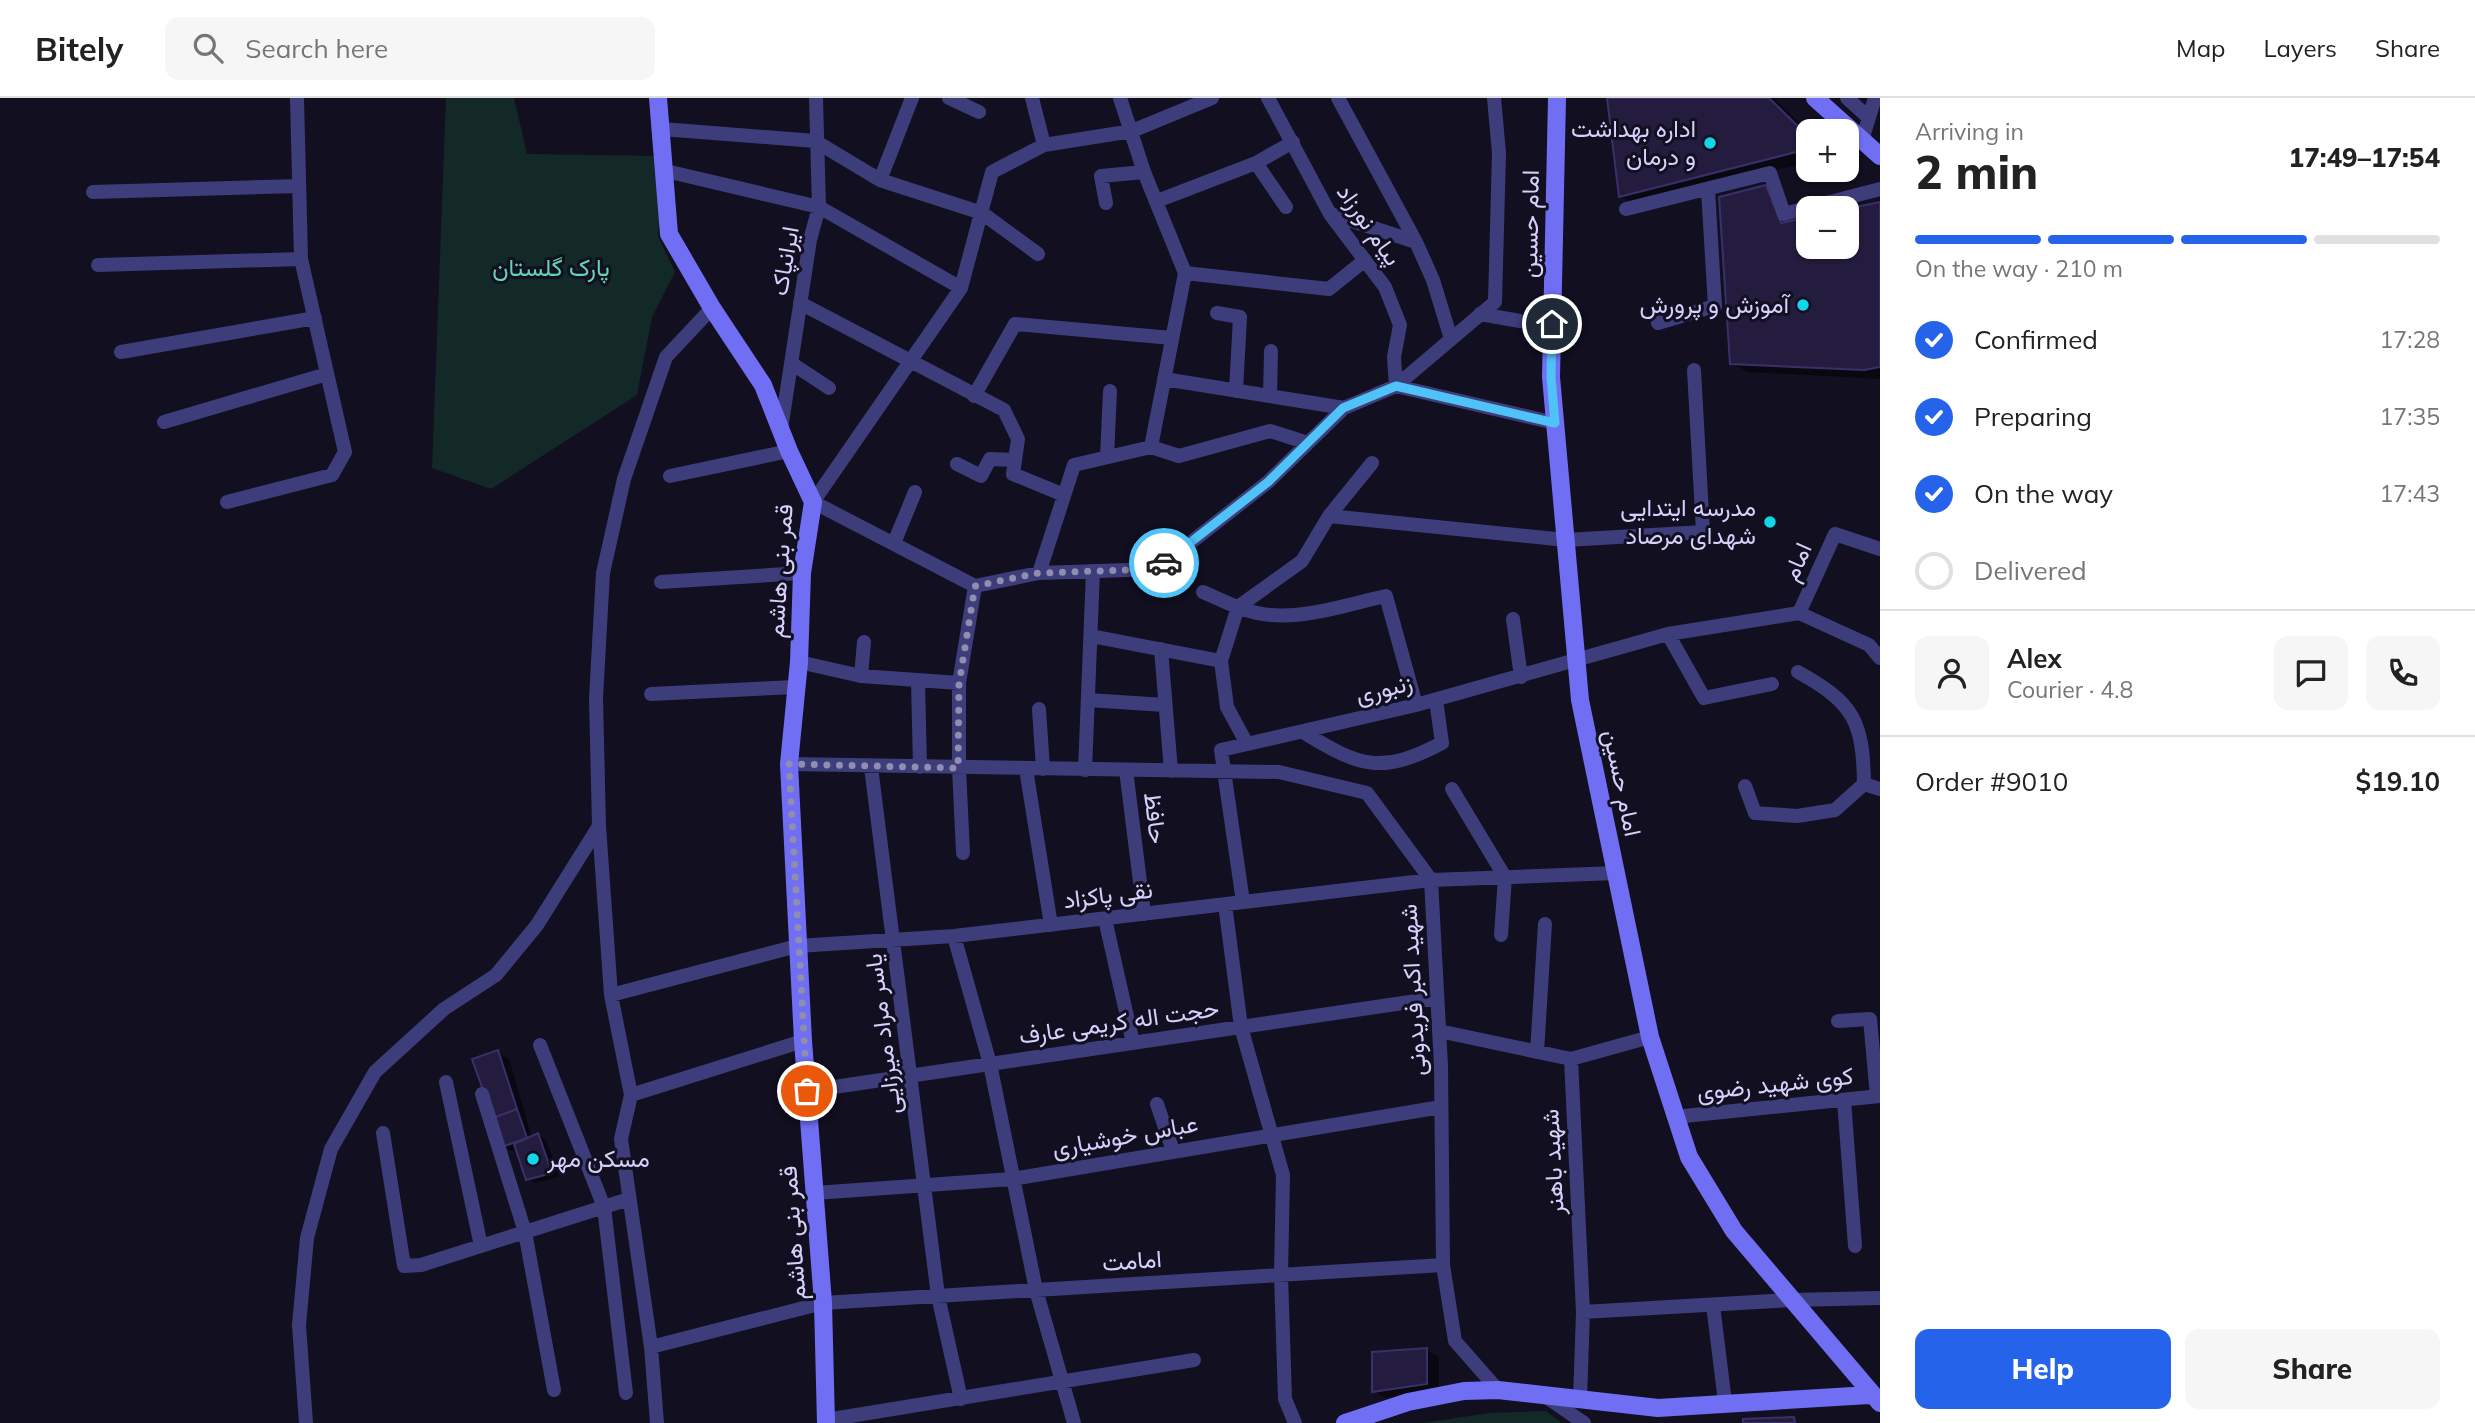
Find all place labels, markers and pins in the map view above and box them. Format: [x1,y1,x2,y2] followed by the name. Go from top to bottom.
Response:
[1571,113,1696,172] place label: اداره بهداشت و درمان
[1702,135,1718,151] marker: اداره بهداشت و درمان
[1639,289,1791,321] place label: آموزش و پرورش
[1522,294,1582,354] pin
[1795,297,1811,313] marker: آموزش و پرورش
[1620,492,1756,551] place label: مدرسه ایتدایی شهدای مرصاد
[1762,514,1778,530] marker: مدرسه ایتدایی شهدای مرصاد
[777,1061,837,1121] pin
[546,1143,650,1174] place label: مسکن مهر
[525,1151,541,1167] marker: مسکن مهر

